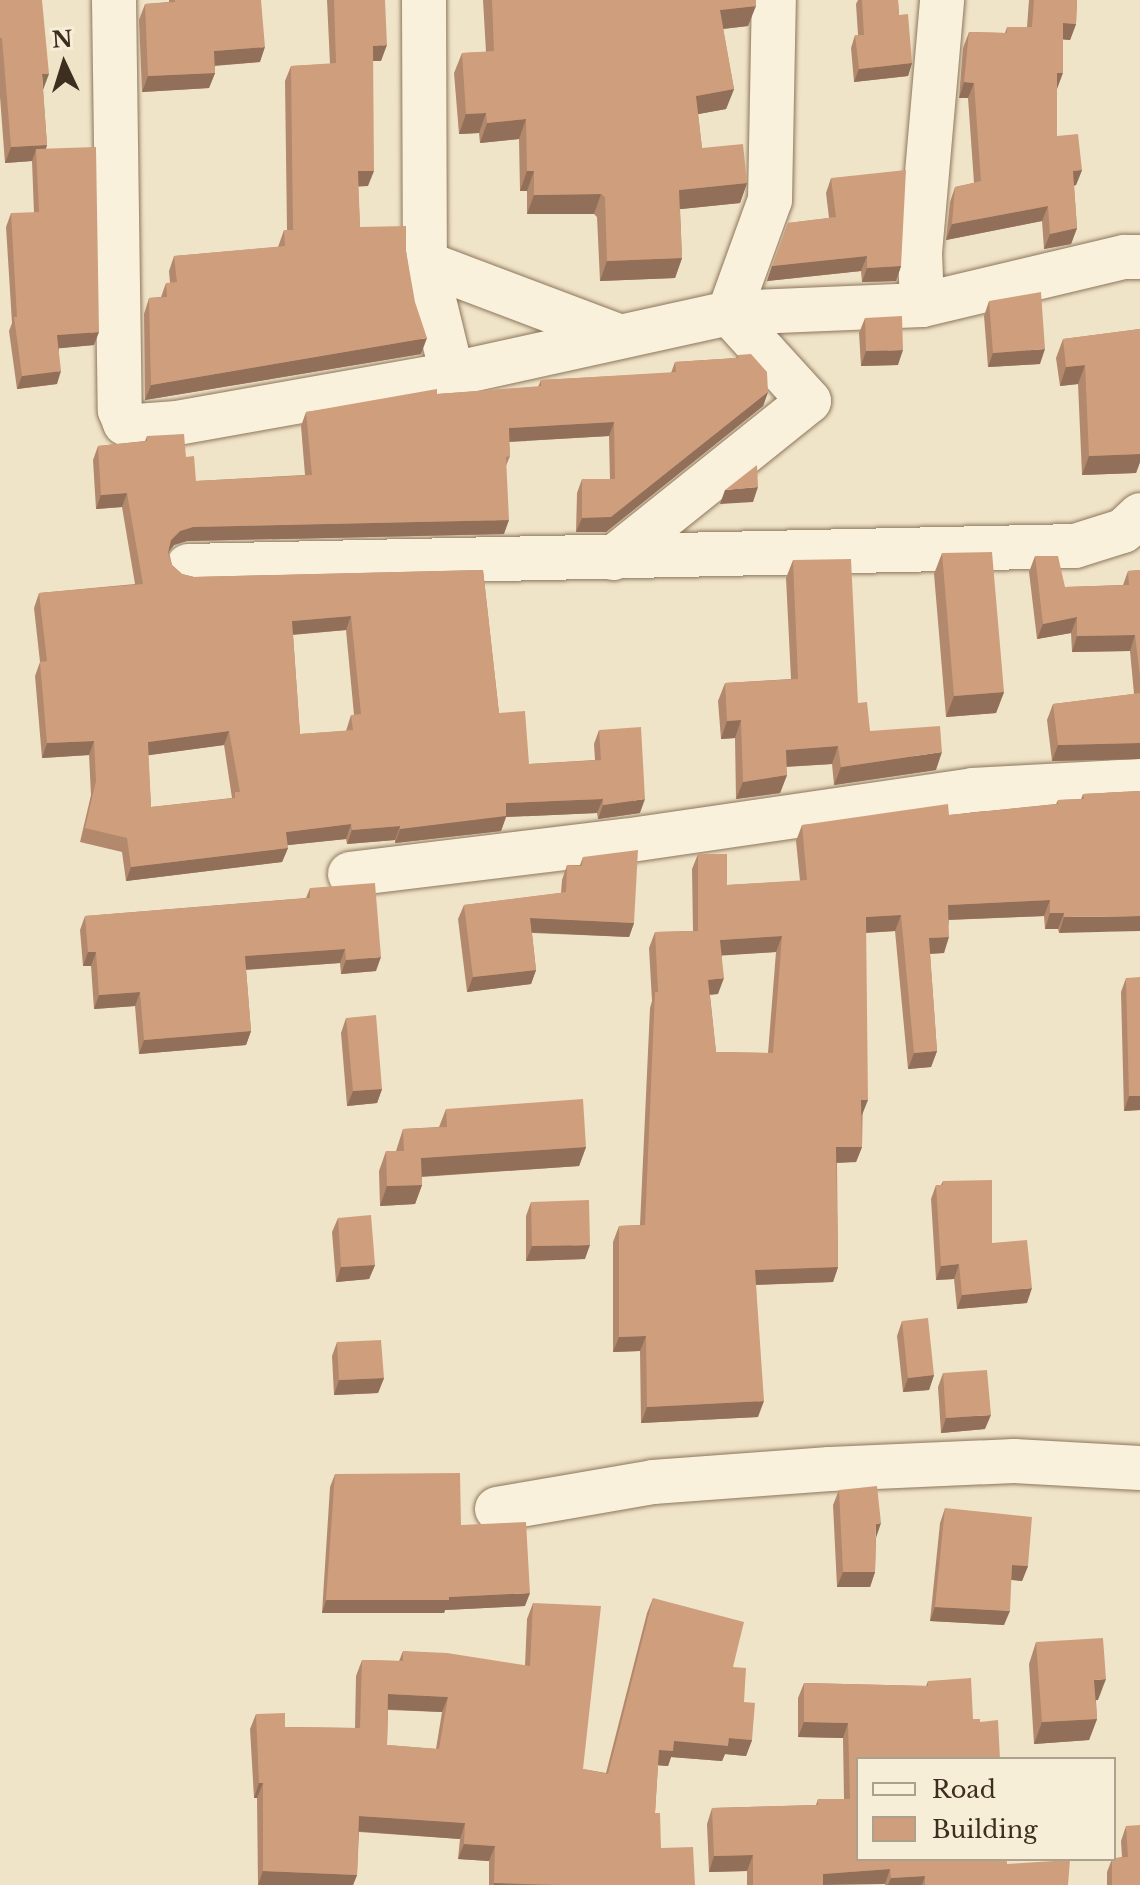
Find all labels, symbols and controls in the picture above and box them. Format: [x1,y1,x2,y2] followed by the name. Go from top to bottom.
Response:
[24,24,104,104] north arrow
[51,25,74,54] text: N
[856,1757,1116,1861] legend
[932,1775,996,1804] text: Road
[932,1815,1038,1844] text: Building

